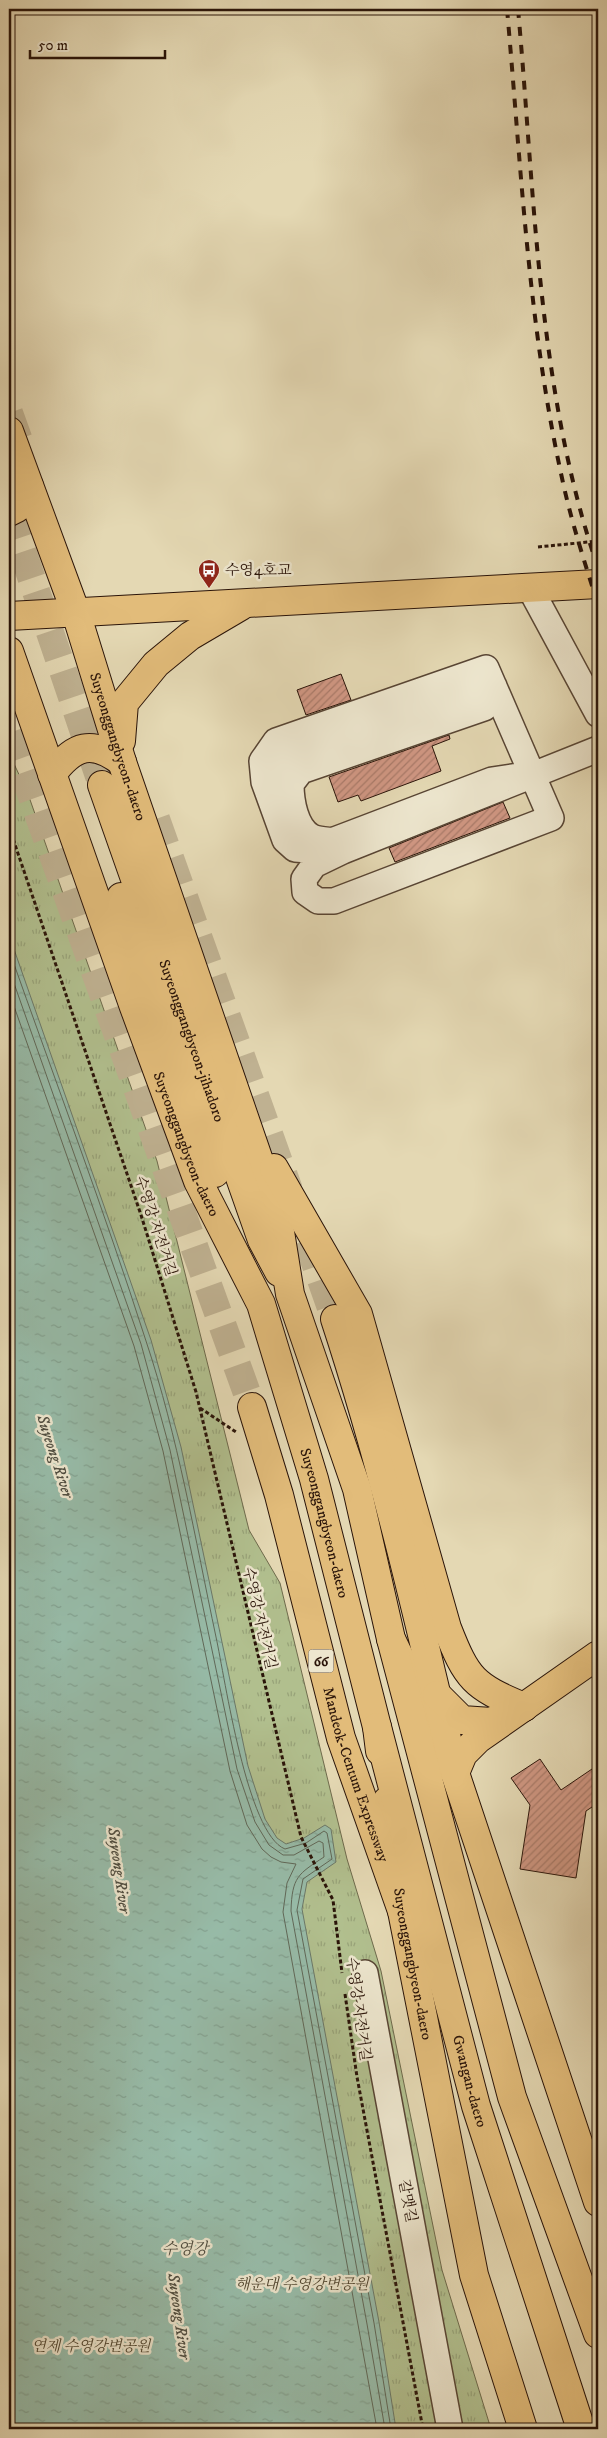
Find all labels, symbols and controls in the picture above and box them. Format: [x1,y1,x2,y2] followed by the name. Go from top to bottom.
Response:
[30,28,165,60] scale bar
[38,36,68,55] text: 50 m
[197,558,221,589] bus stop icon: 수영4호교
[225,561,292,580] place label: 수영4호교
[85,670,150,823] street label: Suyeonggangbyeon-daero
[154,957,229,1124] street label: Suyeonggangbyeon-jihadoro
[149,1069,224,1220] street label: Suyeonggangbyeon-daero
[130,1173,181,1279] street label: 수영강 자전거길
[32,1411,78,1502] water label: Suyeong River
[295,1446,353,1600] street label: Suyeonggangbyeon-daero
[238,1565,281,1671] street label: 수영강 자전거길
[308,1650,334,1672] road number: 66
[318,1685,393,1865] street label: Mandeok-Centum Expressway
[103,1825,135,1916] water label: Suyeong River
[389,1887,436,2042] street label: Suyeonggangbyeon-daero
[342,1956,375,2062] street label: 수영강 자전거길
[448,2033,491,2130] street label: Gwangan-daero
[394,2178,421,2224] street label: 갈맷길
[162,2239,211,2259] water label: 수영강
[163,2271,195,2362] water label: Suyeong River
[235,2275,370,2294] park label: 해운대 수영강변공원
[31,2337,152,2356] park label: 연제 수영강변공원

